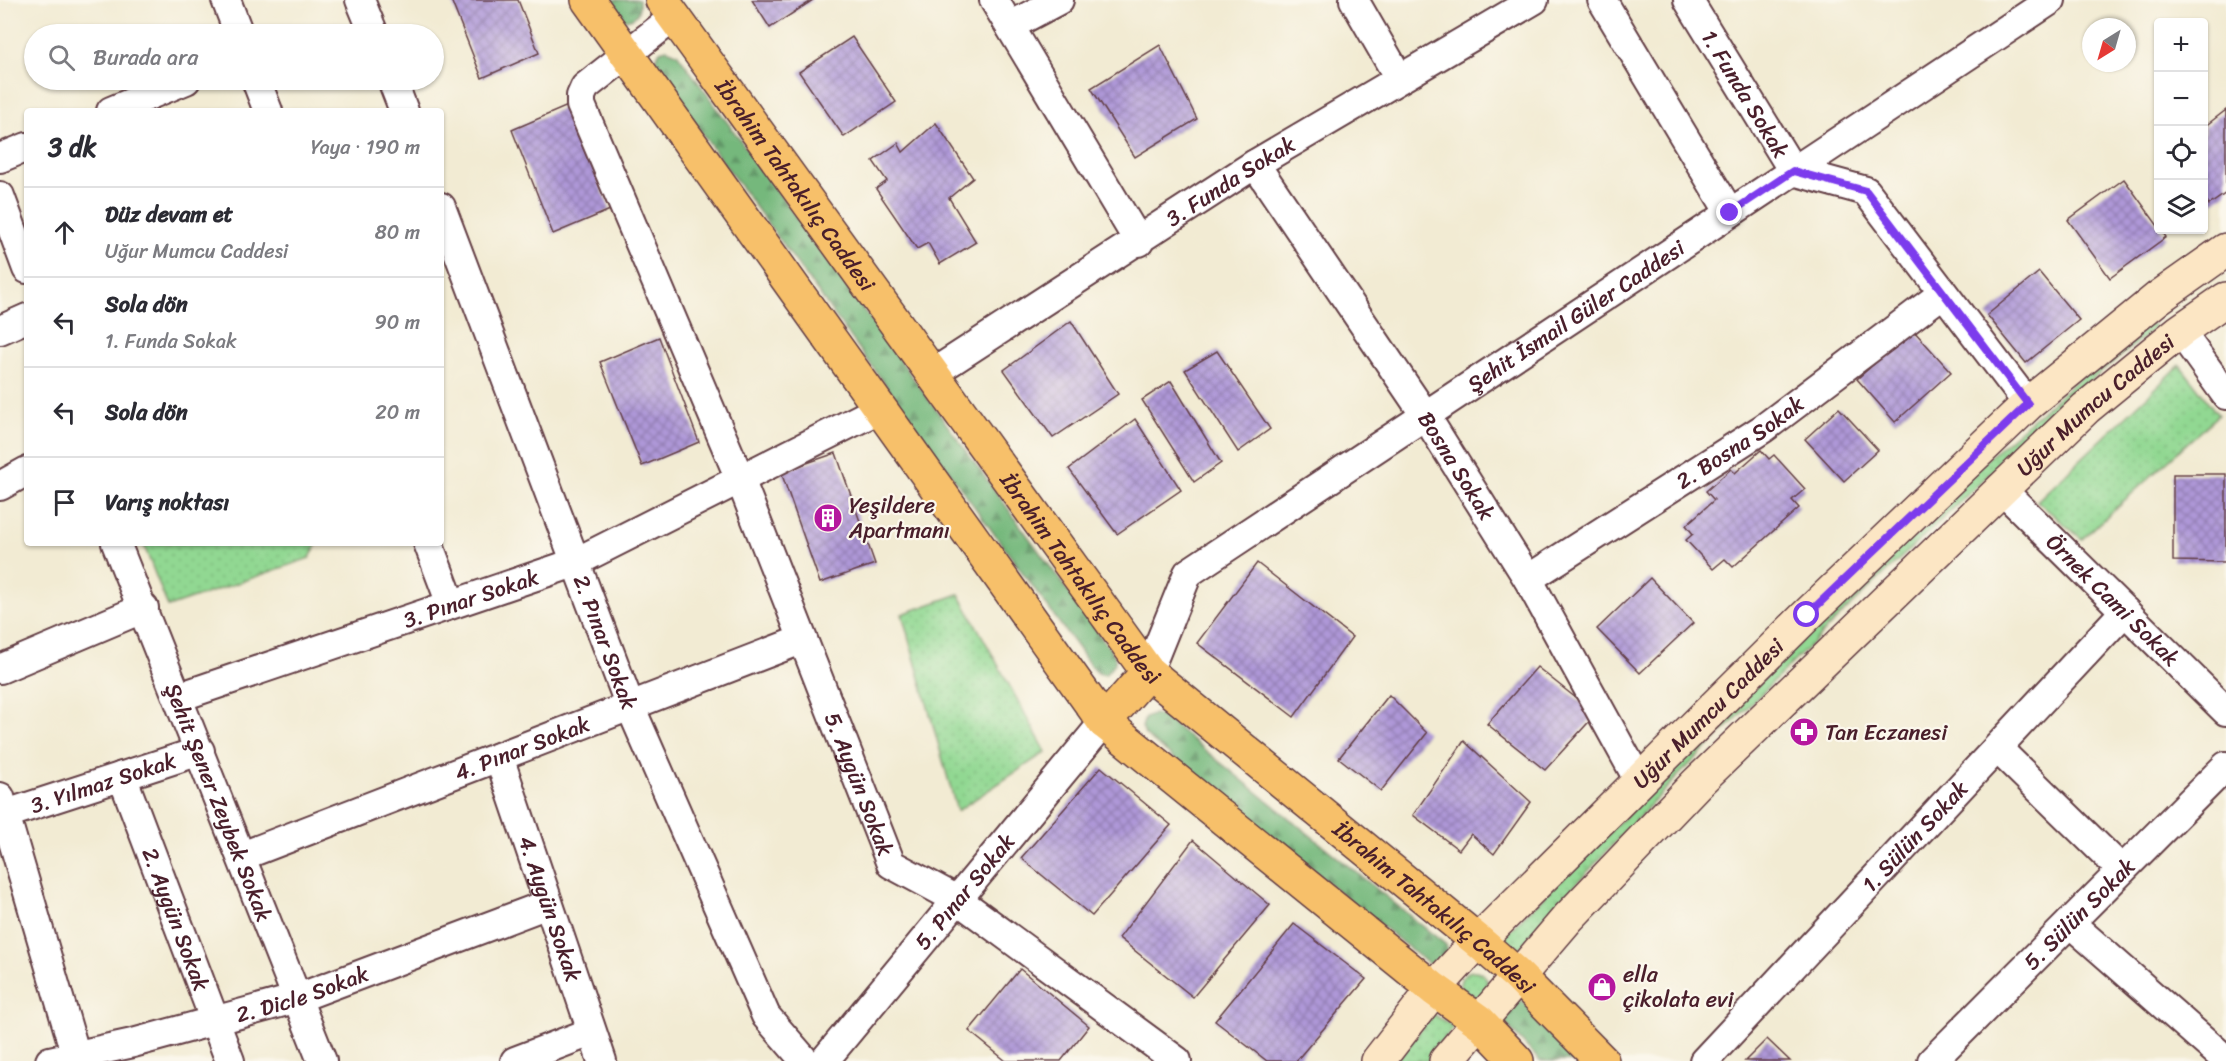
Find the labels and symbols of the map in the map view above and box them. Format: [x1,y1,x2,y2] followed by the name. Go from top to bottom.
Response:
[2082,18,2136,72] north arrow
[1691,22,1800,166] street label: 1. Funda Sokak
[704,69,886,301] street label: İbrahim Tahtakılıç Caddesi
[1158,125,1303,237] street label: 3. Funda Sokak
[1716,199,1742,225] route end
[1459,229,1694,403] street label: Şehit İsmail Güler Caddesi
[2007,323,2184,486] street label: Uğur Mumcu Caddesi
[1668,385,1813,500] street label: 2. Bosna Sokak
[1407,404,1506,529] street label: Bosna Sokak
[989,463,1170,696] street label: İbrahim Tahtakılıç Caddesi
[848,486,950,550] place label: Yeşildere Apartmanı
[812,502,844,534] building icon: Yeşildere Apartmanı
[2036,524,2189,676] street label: Örnek Cami Sokak
[398,557,544,640] street label: 3. Pınar Sokak
[562,569,649,715] street label: 2. Pınar Sokak
[1793,601,1819,627] route start
[1623,628,1794,798] street label: Uğur Mumcu Caddesi
[153,677,284,928] street label: Şehit Şener Zeybek Sokak
[448,704,596,792] street label: 4. Pınar Sokak
[813,706,905,862] street label: 5. Aygün Sokak
[1825,713,1948,752] place label: Tan Eczanesi
[1788,716,1820,748] pharmacy icon: Tan Eczanesi
[25,741,181,825] street label: 3. Yılmaz Sokak
[1852,771,1978,902] street label: 1. Sülün Sokak
[1323,810,1546,1004] street label: İbrahim Tahtakılıç Caddesi
[904,824,1025,959] street label: 5. Pınar Sokak
[507,830,593,987] street label: 4. Aygün Sokak
[131,842,221,997] street label: 2. Aygün Sokak
[2014,848,2145,980] street label: 5. Sülün Sokak
[231,954,375,1034] street label: 2. Dicle Sokak
[1623,955,1734,1019] place label: ella çikolata evi
[1586,971,1618,1003] shop icon: ella çikolata evi

